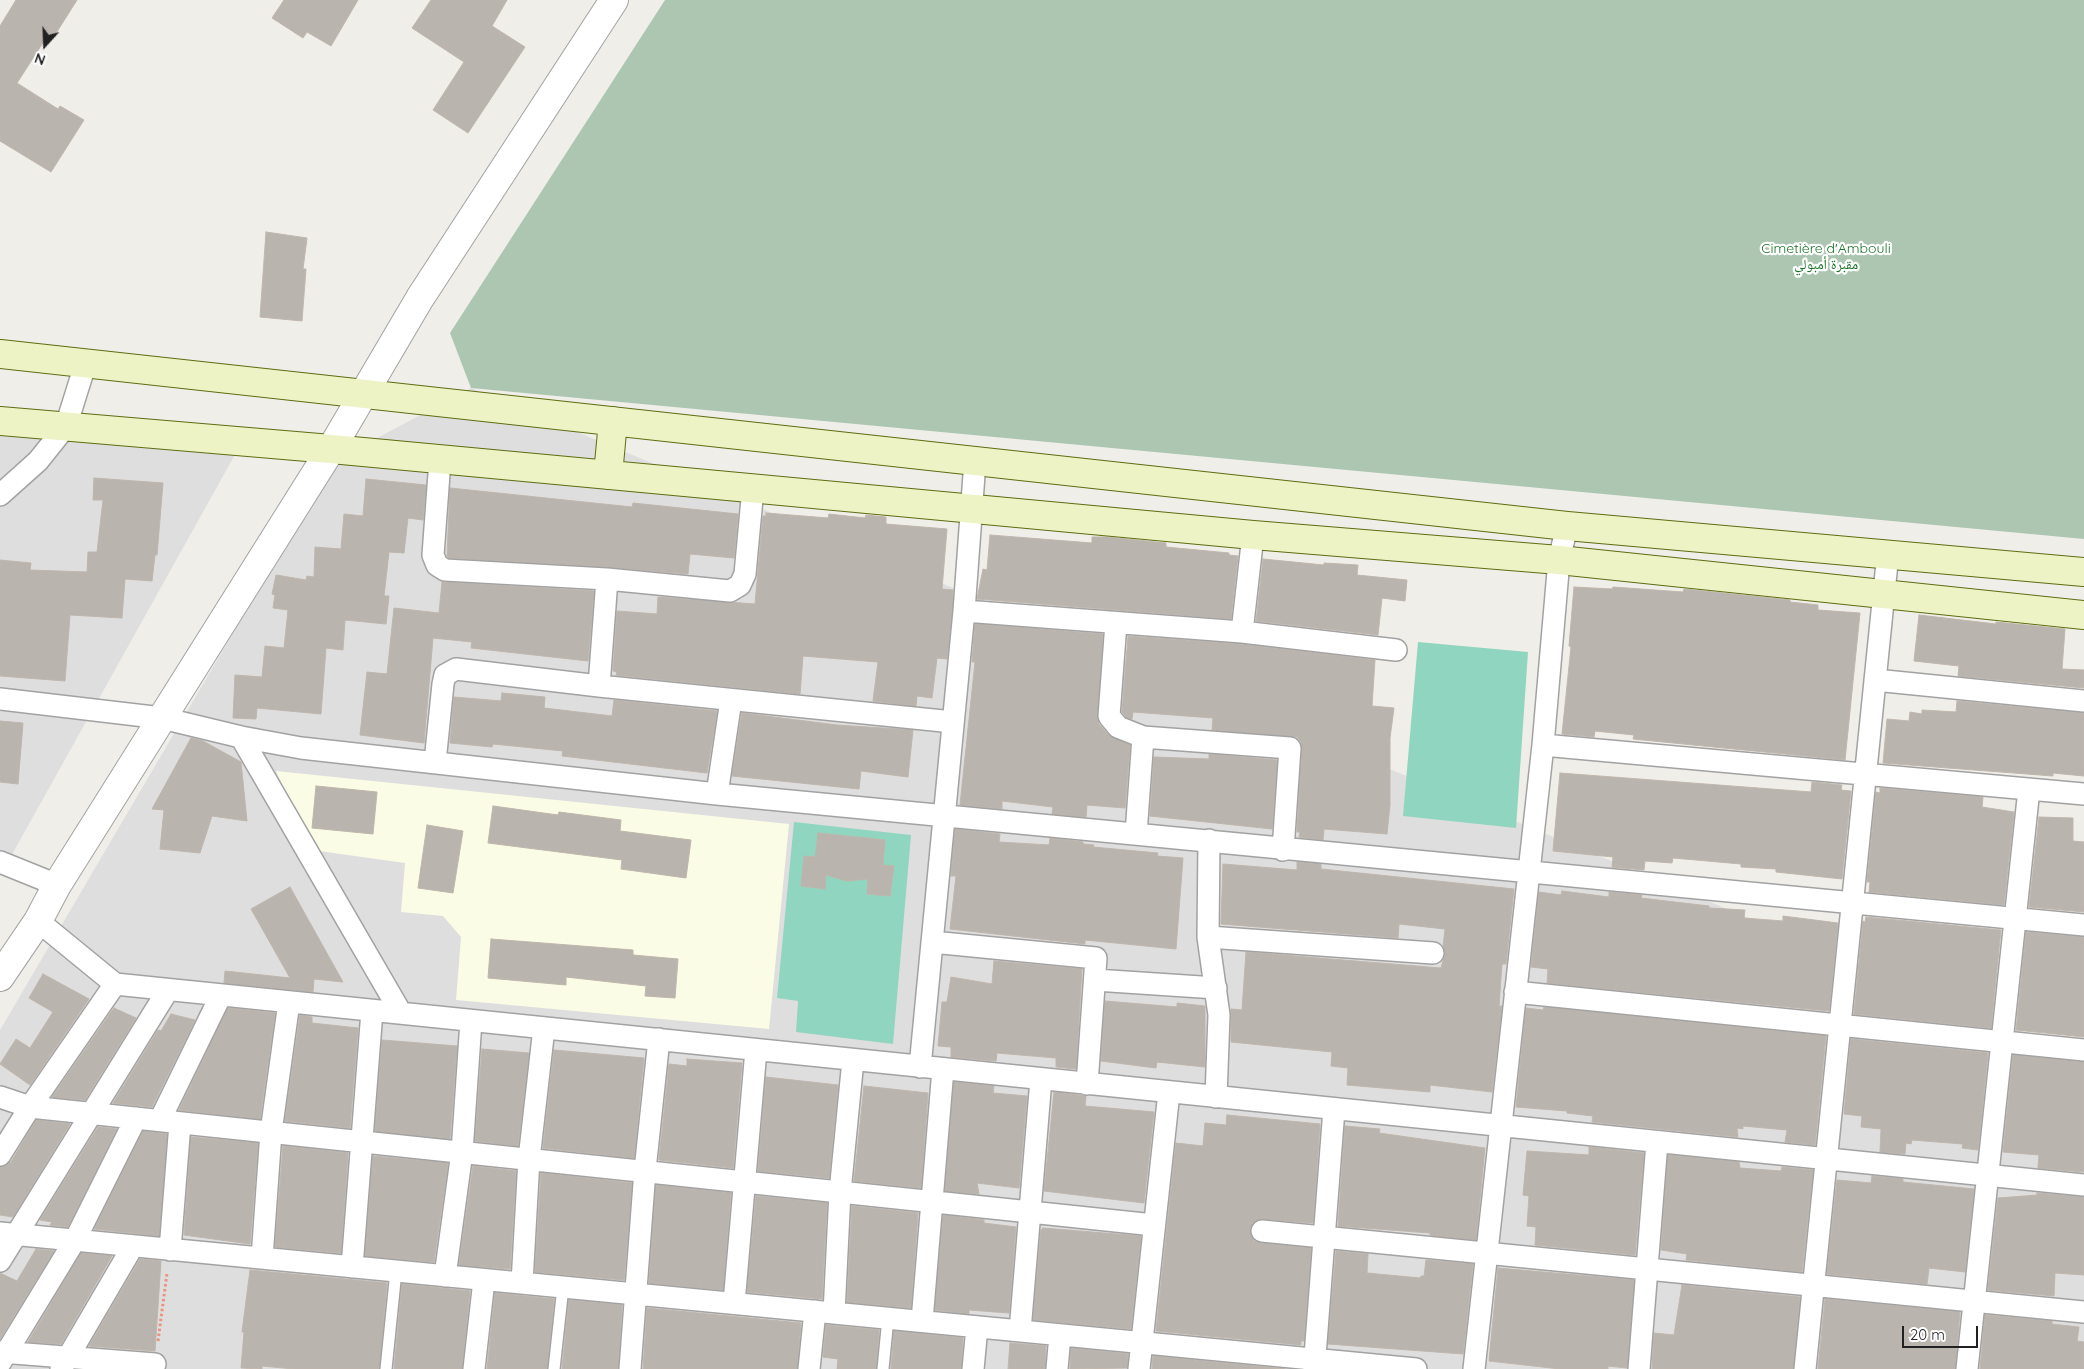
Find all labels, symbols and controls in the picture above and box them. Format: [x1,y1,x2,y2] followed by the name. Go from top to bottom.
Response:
[20,20,70,70] north arrow
[32,49,48,69] text: N
[1761,241,1891,274] park label: Cimetière d'Ambouli مقبرة أمبولي
[1904,1316,1980,1348] scale bar
[1910,1325,1945,1344] text: 20 m

